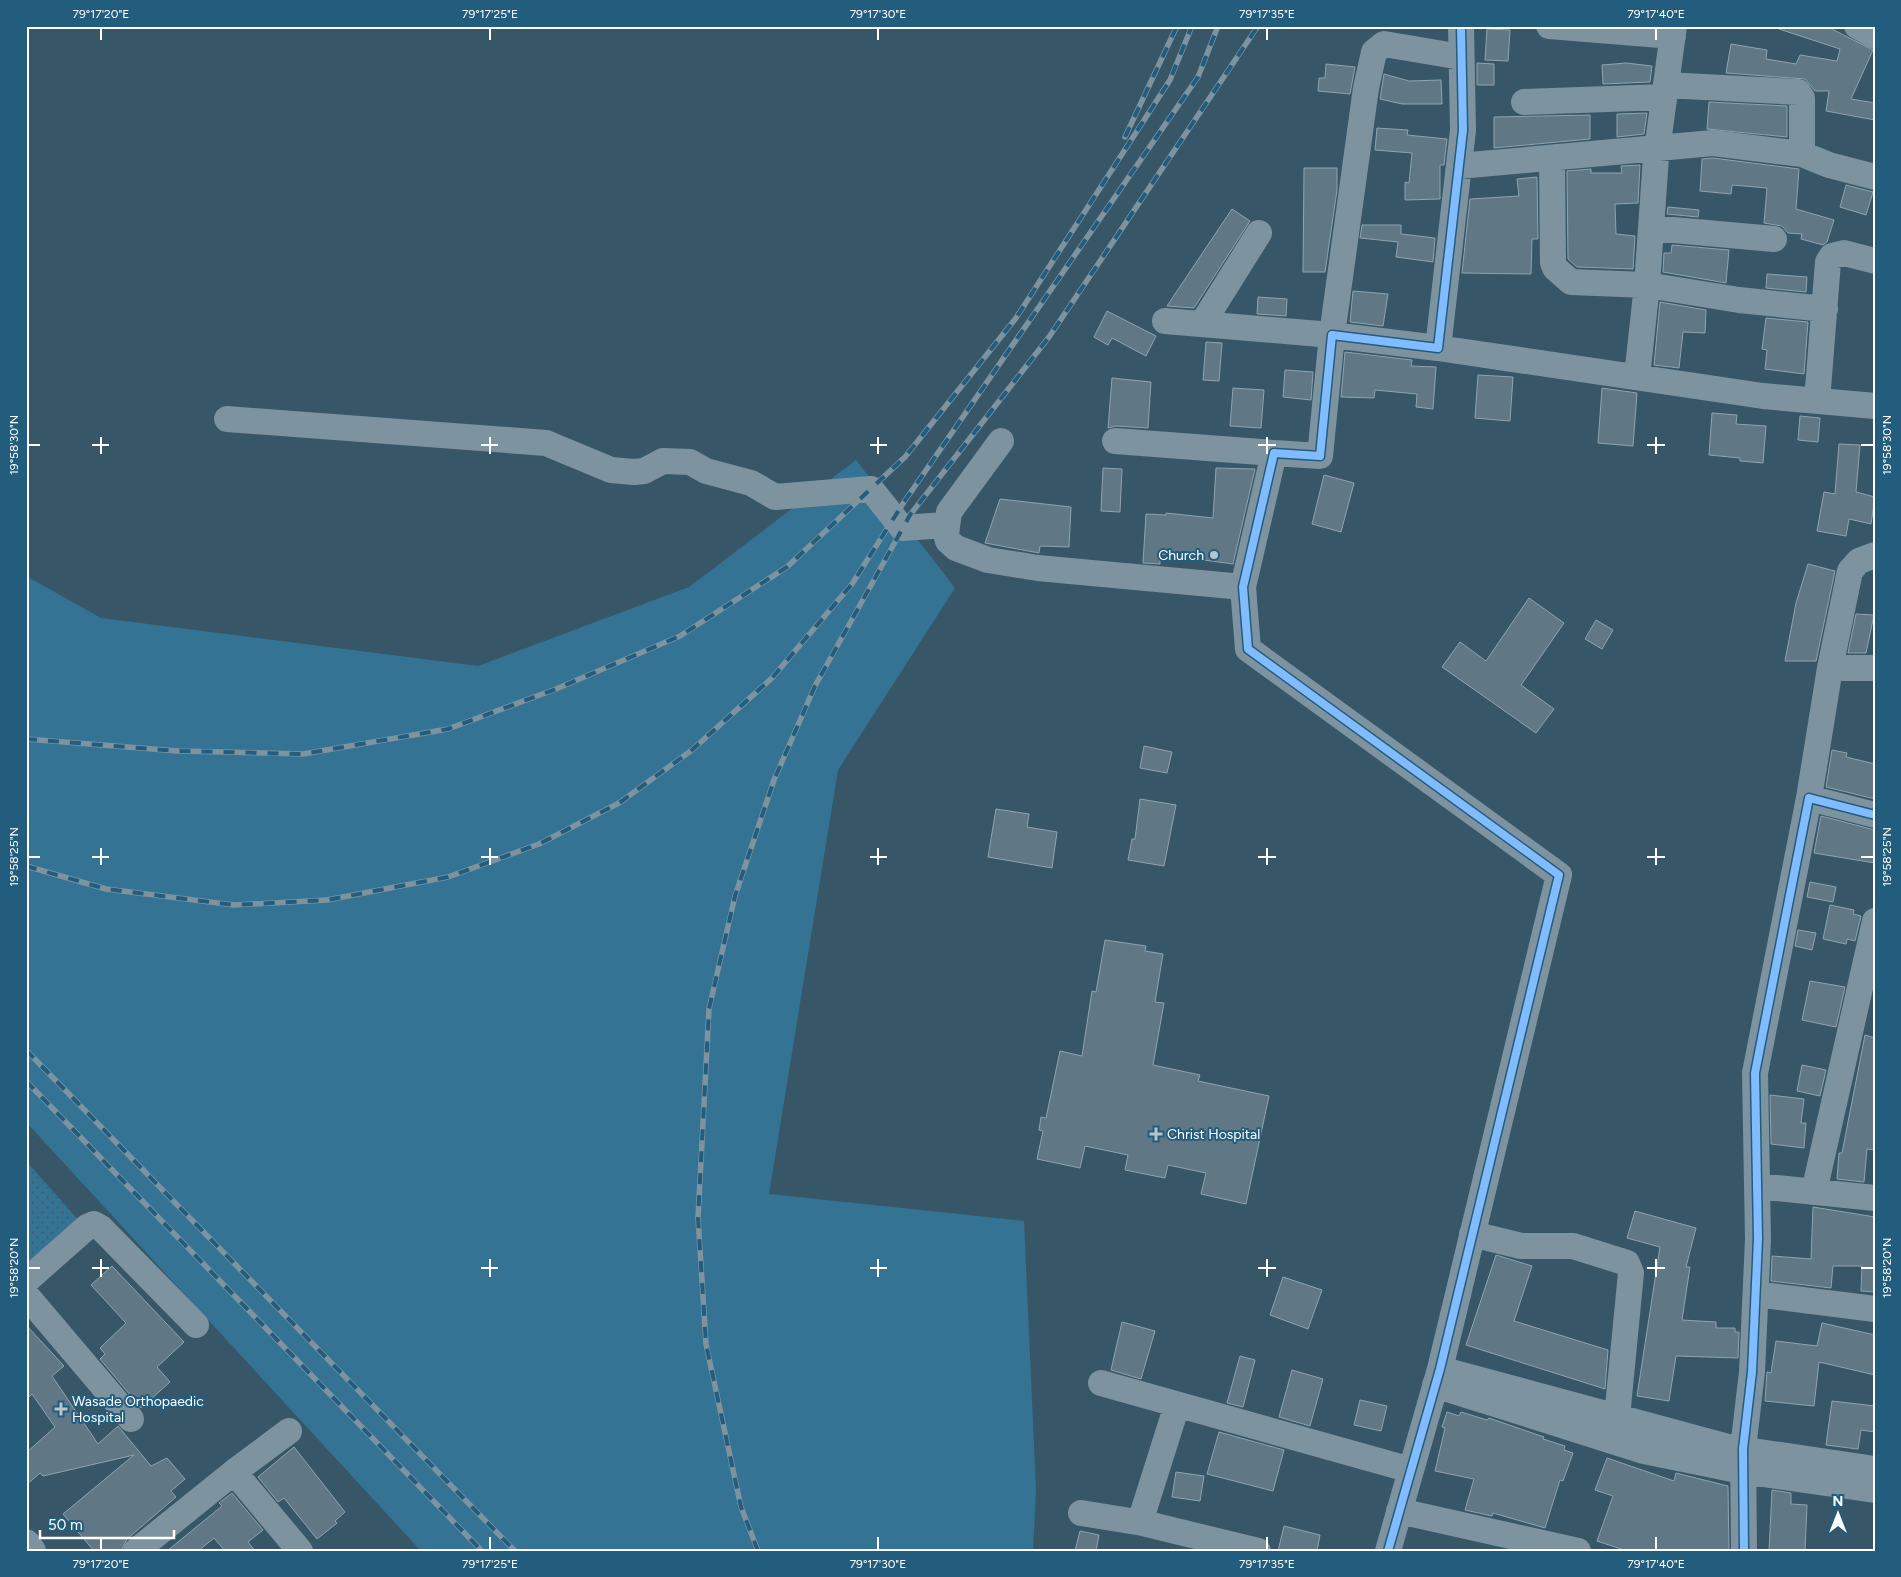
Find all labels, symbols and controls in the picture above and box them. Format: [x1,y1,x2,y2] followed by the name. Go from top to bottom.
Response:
[73,7,129,21] text: 79°17'20"E
[462,7,518,21] text: 79°17'25"E
[850,7,906,21] text: 79°17'30"E
[1239,7,1295,21] text: 79°17'35"E
[1627,7,1685,21] text: 79°17'40"E
[7,415,21,475] text: 19°58'30"N
[1880,415,1894,475] text: 19°58'30"N
[1158,547,1204,564] place label: Church
[1208,549,1220,561] marker: Church
[7,827,21,887] text: 19°58'25"N
[1880,827,1894,887] text: 19°58'25"N
[1167,1126,1260,1143] place label: Christ Hospital
[1149,1127,1163,1141] marker: Christ Hospital
[7,1238,21,1298] text: 19°58'20"N
[1880,1238,1894,1298] text: 19°58'20"N
[72,1393,204,1426] place label: Wasade Orthopaedic Hospital
[54,1402,68,1416] marker: Wasade Orthopaedic Hospital
[1814,1490,1864,1540] north arrow
[1833,1493,1843,1510] text: N
[40,1507,174,1539] scale bar
[48,1516,83,1534] text: 50 m
[73,1557,129,1571] text: 79°17'20"E
[462,1557,518,1571] text: 79°17'25"E
[850,1557,906,1571] text: 79°17'30"E
[1239,1557,1295,1571] text: 79°17'35"E
[1627,1557,1685,1571] text: 79°17'40"E

